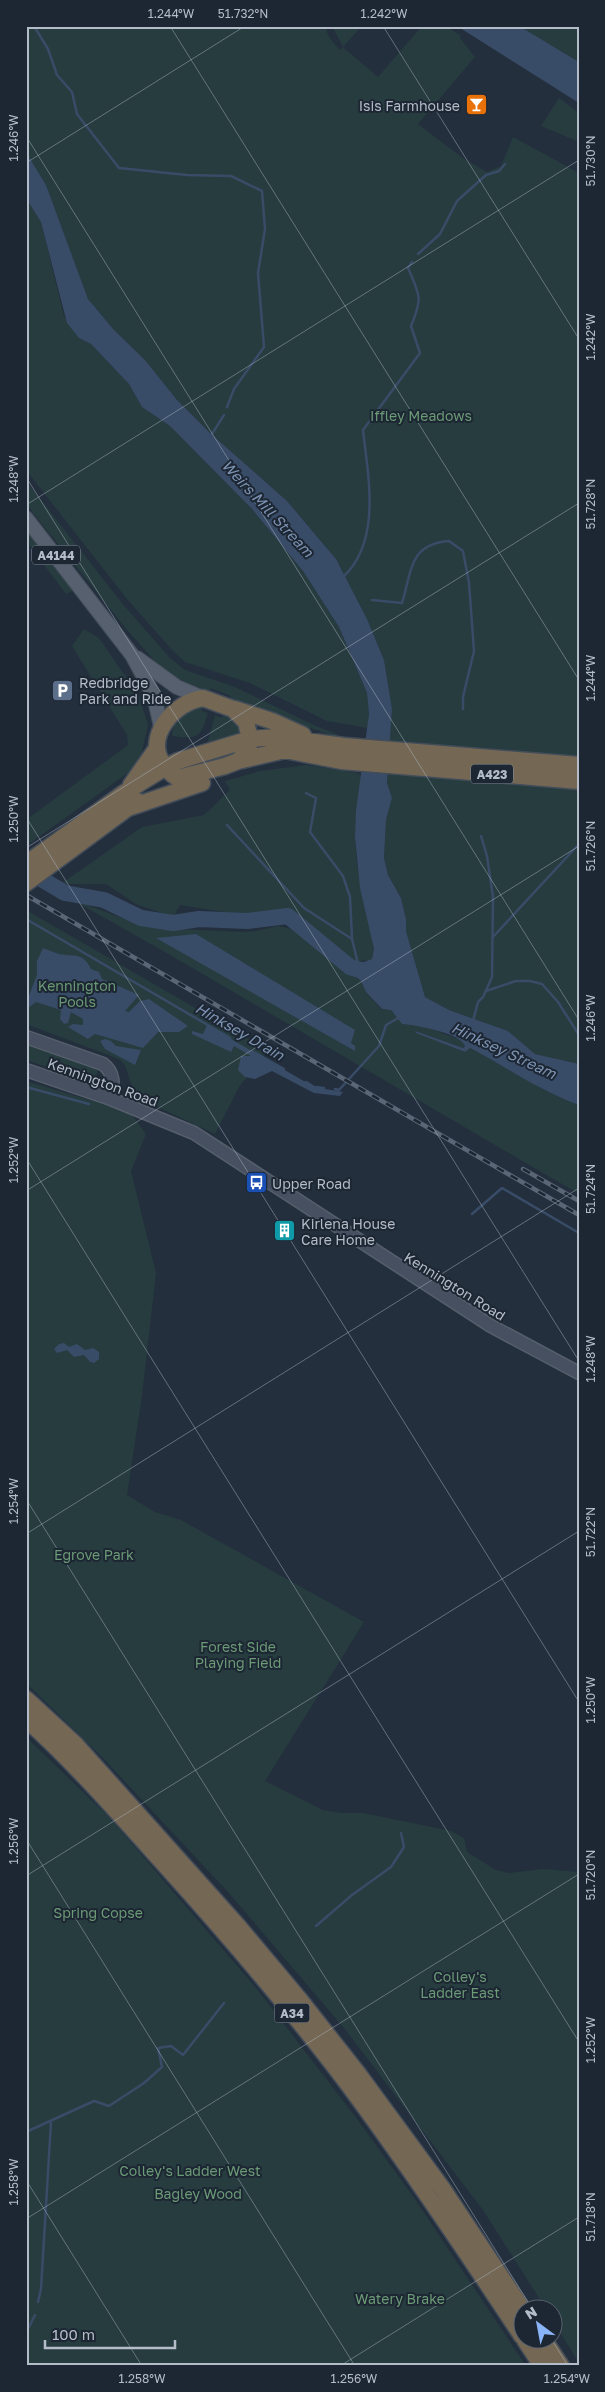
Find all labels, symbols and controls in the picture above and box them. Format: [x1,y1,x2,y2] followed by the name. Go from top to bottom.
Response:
[148,6,195,21] text: 1.244°W
[218,6,268,21] text: 51.732°N
[361,6,408,21] text: 1.242°W
[464,93,488,117] bar icon: Isis Farmhouse
[359,97,460,114] place label: Isis Farmhouse
[6,114,21,162] text: 1.246°W
[583,135,598,187] text: 51.730°N
[583,313,598,360] text: 1.242°W
[370,407,472,424] park label: Iffley Meadows
[6,455,21,503] text: 1.248°W
[219,456,318,561] water label: Weirs Mill Stream
[583,479,598,529] text: 51.728°N
[32,546,80,564] road number: A4144
[583,654,598,701] text: 1.244°W
[79,674,171,707] place label: Redbridge Park and Ride
[51,678,75,702] parking icon: Redbridge Park and Ride
[471,764,513,784] road number: A423
[6,795,21,842] text: 1.250°W
[583,821,598,871] text: 51.726°N
[38,977,116,1010] park label: Kennington Pools
[583,994,598,1042] text: 1.246°W
[192,998,288,1065] water label: Hinksey Drain
[449,1018,560,1083] water label: Hinksey Stream
[46,1054,160,1110] street label: Kennington Road
[6,1136,21,1183] text: 1.252°W
[583,1164,598,1214] text: 51.724°N
[244,1171,268,1195] bus stop icon: Upper Road
[272,1175,351,1192] place label: Upper Road
[301,1215,395,1248] place label: Kirlena House Care Home
[273,1219,297,1243] building icon: Kirlena House Care Home
[401,1248,509,1324] street label: Kennington Road
[583,1335,598,1383] text: 1.248°W
[6,1477,21,1524] text: 1.254°W
[583,1507,598,1557] text: 51.722°N
[54,1546,134,1563] park label: Egrove Park
[195,1638,281,1671] park label: Forest Side Playing Field
[583,1676,598,1723] text: 1.250°W
[6,1817,21,1864] text: 1.256°W
[583,1850,598,1900] text: 51.720°N
[53,1904,143,1921] park label: Spring Copse
[420,1968,500,2001] park label: Colley's Ladder East
[274,2004,310,2022] road number: A34
[583,2016,598,2063] text: 1.252°W
[6,2158,21,2205] text: 1.258°W
[119,2162,261,2179] park label: Colley's Ladder West
[154,2185,242,2202] park label: Bagley Wood
[583,2192,598,2242] text: 51.718°N
[355,2290,445,2307] park label: Watery Brake
[512,2300,562,2350] north arrow
[522,2303,540,2323] text: N
[45,2317,175,2349] scale bar
[52,2325,95,2343] text: 100 m
[119,2371,166,2386] text: 1.258°W
[331,2371,378,2386] text: 1.256°W
[544,2371,591,2386] text: 1.254°W

